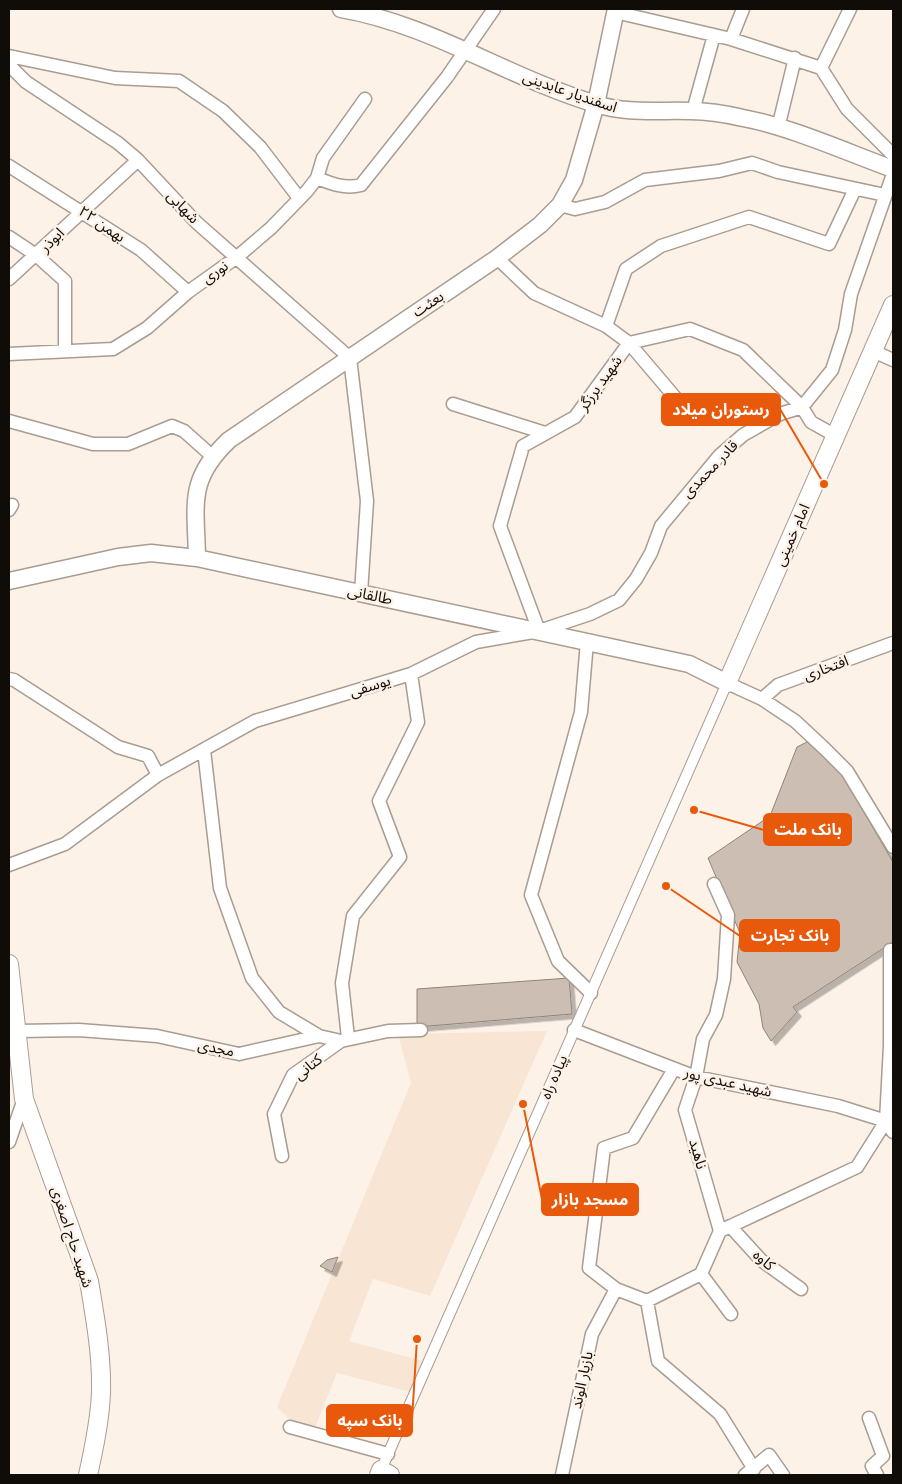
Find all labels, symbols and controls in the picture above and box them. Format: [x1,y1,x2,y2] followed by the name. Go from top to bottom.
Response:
[520,66,620,117] street label: اسفندیار عابدینی
[163,186,204,227] street label: شهابی
[75,201,129,246] street label: ۲۲ بهمن
[35,223,68,257] street label: ابوذر
[198,256,232,287] street label: نوری
[408,286,447,320] street label: بعثت
[573,351,626,415] street label: شهید برزگر
[662,394,780,425] callout: رستوران میلاد
[672,399,770,419] text: رستوران میلاد
[677,436,742,501] street label: قادر محمدی
[769,501,815,570] street label: امام خمینی
[346,581,394,609] street label: طالقانی
[801,651,851,684] street label: افتخاری
[347,670,393,701] street label: یوسفی
[764,814,851,845] callout: بانک ملت
[774,819,842,839] text: بانک ملت
[740,920,839,951] callout: بانک تجارت
[751,925,829,945] text: بانک تجارت
[196,1035,236,1060] street label: مجدی
[290,1049,326,1084] street label: کتانی
[536,1052,572,1102] street label: پیاده راه
[681,1062,774,1102] street label: شهید عبدی پور
[686,1137,712,1171] street label: ناهید
[44,1184,98,1291] street label: شهید حاج اصغری
[542,1184,638,1215] callout: مسجد بازار
[551,1189,628,1209] text: مسجد بازار
[749,1245,780,1275] street label: کاوه
[566,1349,597,1410] street label: بازیار الوند
[327,1405,412,1436] callout: بانک سپه
[337,1410,403,1431] text: بانک سپه

